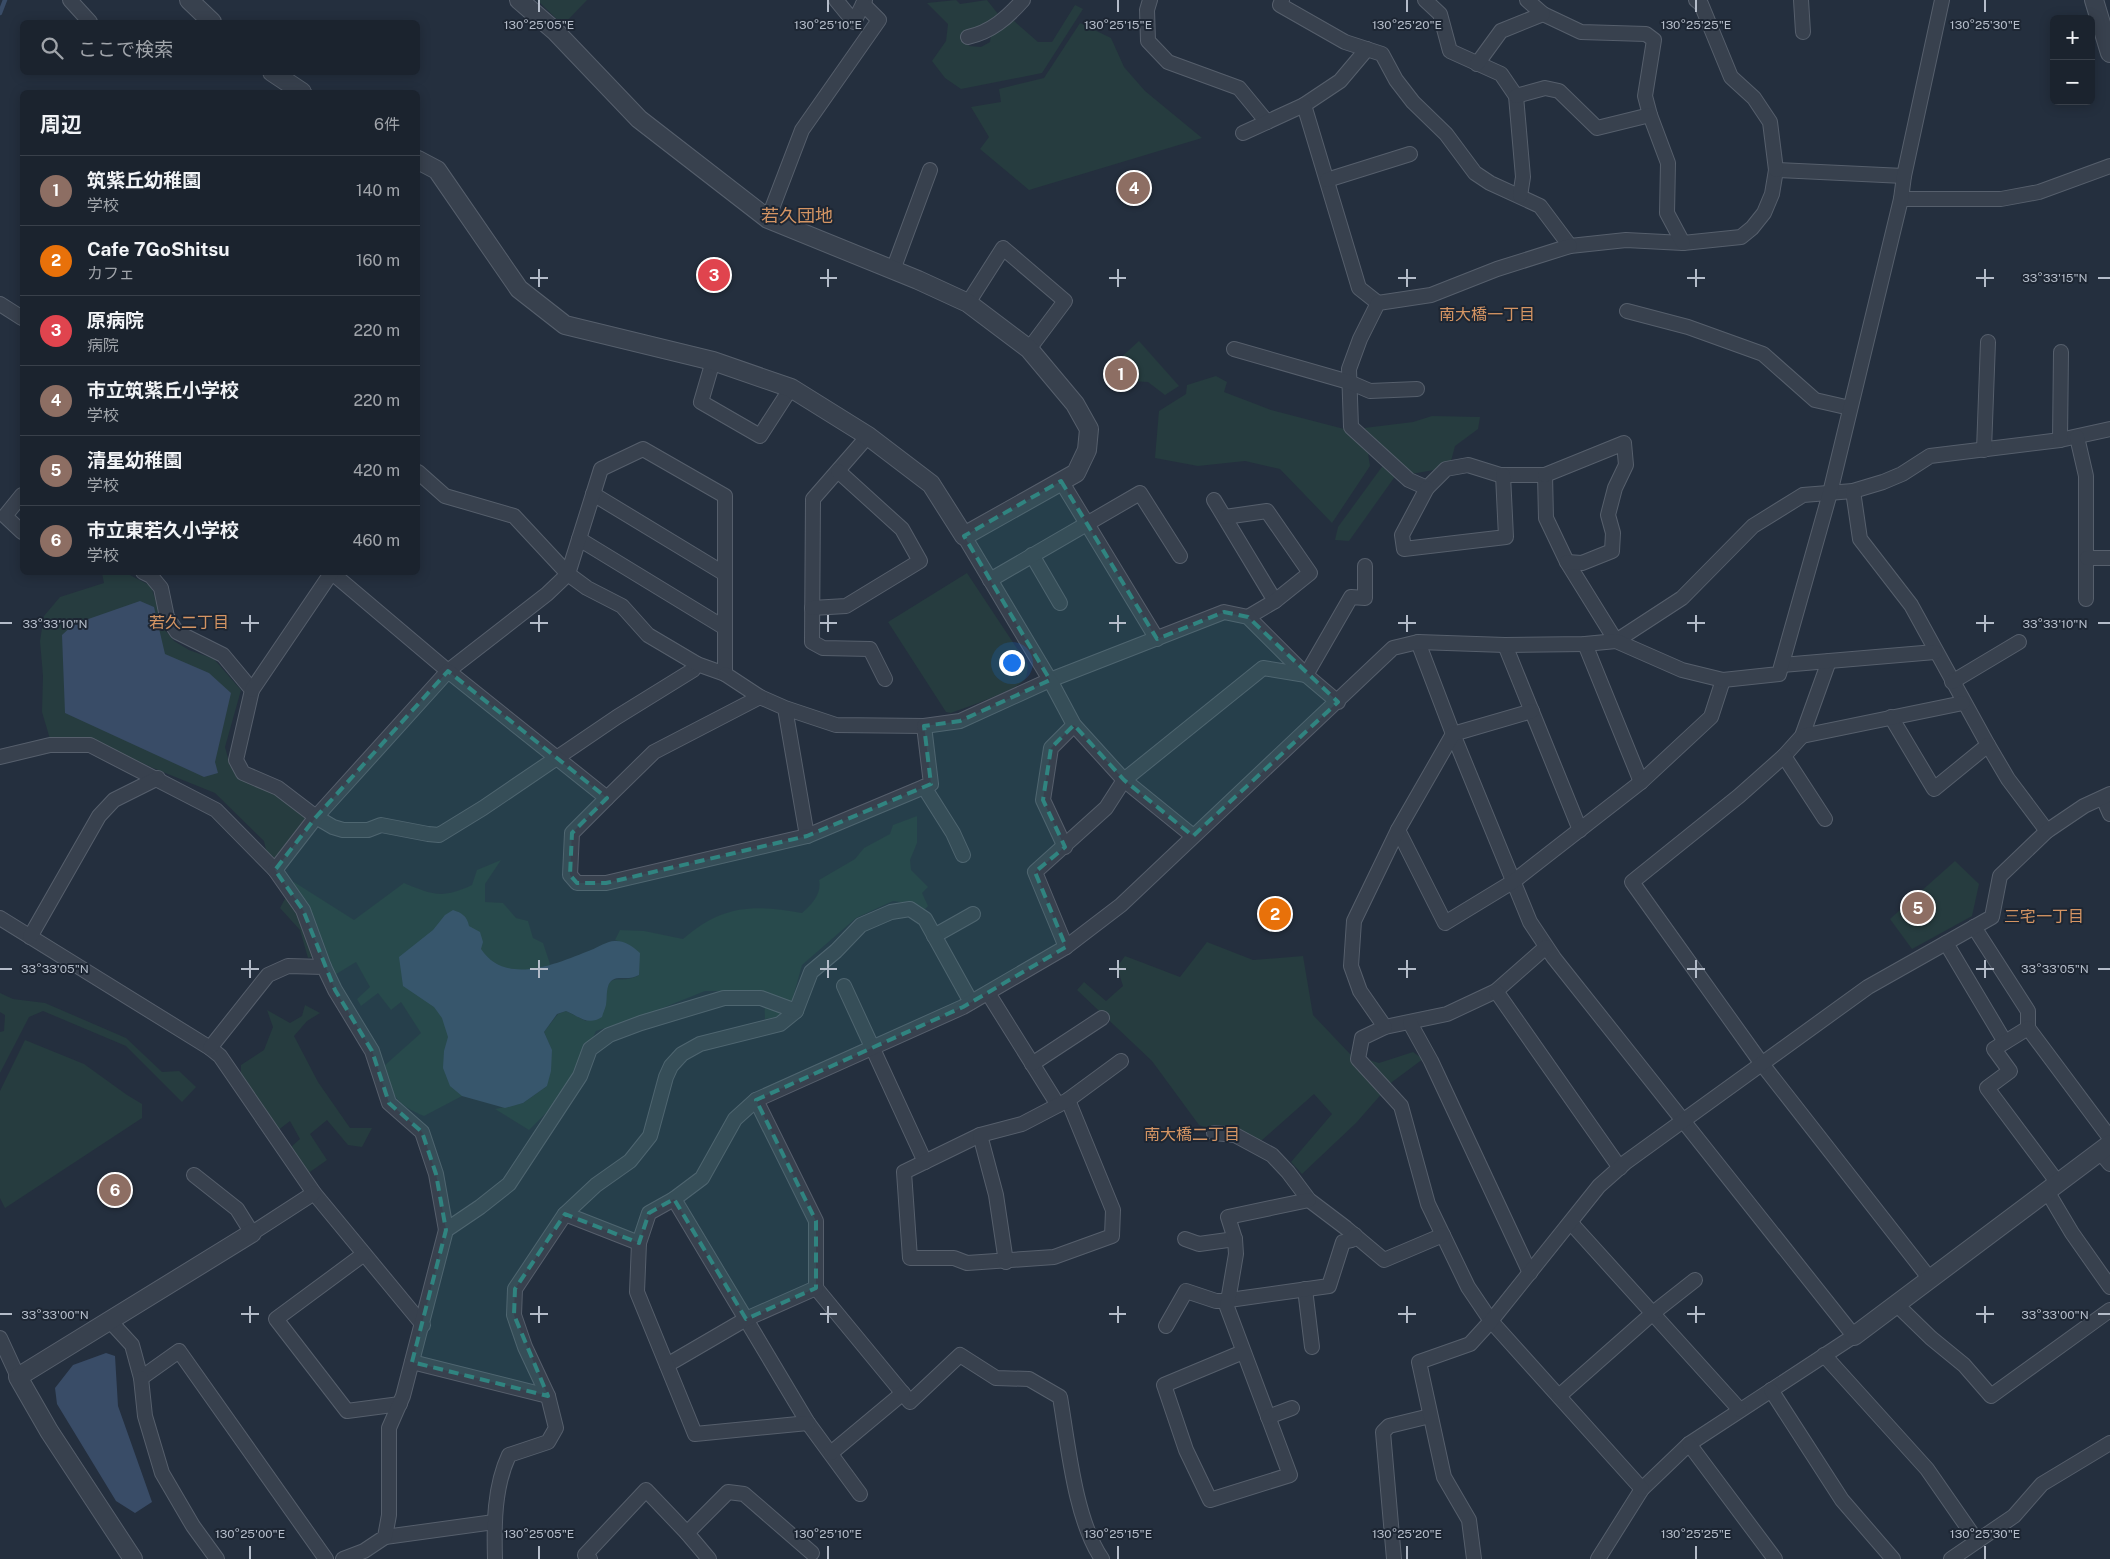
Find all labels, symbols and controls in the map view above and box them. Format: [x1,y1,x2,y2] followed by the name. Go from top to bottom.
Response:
[2050,15,2095,105] map controls
[2050,15,2095,60] button: +
[504,18,574,32] text: 130°25'05"E
[794,18,862,32] text: 130°25'10"E
[1084,18,1152,32] text: 130°25'15"E
[1372,18,1442,32] text: 130°25'20"E
[1661,18,1731,32] text: 130°25'25"E
[1950,18,2020,32] text: 130°25'30"E
[20,20,420,75] search box
[38,34,66,62] icon: search
[78,38,173,60] text: ここで検索
[2050,60,2095,105] button: −
[40,112,82,137] text: 周辺
[374,115,400,134] text: 6件
[87,169,201,191] text: 筑紫丘幼稚園
[1118,169,1150,207] pin: 4
[53,181,59,200] text: 1
[356,181,400,200] text: 140 m
[87,196,119,215] text: 学校
[761,205,833,226] district label: 若久団地
[87,238,230,260] text: Cafe 7GoShitsu
[51,251,61,270] text: 2
[356,251,400,270] text: 160 m
[698,256,730,294] pin: 3
[87,264,135,283] text: カフェ
[2022,271,2088,285] text: 33°33'15"N
[1439,305,1535,324] district label: 南大橋一丁目
[87,309,144,331] text: 原病院
[51,321,61,340] text: 3
[353,321,400,340] text: 220 m
[87,336,119,355] text: 病院
[1105,355,1137,393] pin: 1
[87,379,239,401] text: 市立筑紫丘小学校
[51,391,61,410] text: 4
[353,391,400,410] text: 220 m
[87,406,119,425] text: 学校
[87,449,182,471] text: 清星幼稚園
[51,461,61,480] text: 5
[353,461,400,480] text: 420 m
[87,476,119,495] text: 学校
[87,519,239,541] text: 市立東若久小学校
[51,531,61,550] text: 6
[353,531,400,550] text: 460 m
[87,546,119,565] text: 学校
[149,613,229,632] district label: 若久二丁目
[23,617,88,631] text: 33°33'10"N
[2023,617,2088,631] text: 33°33'10"N
[999,650,1025,676] your location
[1902,889,1934,927] pin: 5
[1259,895,1291,933] pin: 2
[2004,907,2084,926] district label: 三宅一丁目
[21,962,89,976] text: 33°33'05"N
[2021,962,2089,976] text: 33°33'05"N
[1144,1125,1240,1144] district label: 南大橋二丁目
[99,1171,131,1209] pin: 6
[21,1308,89,1322] text: 33°33'00"N
[2021,1308,2089,1322] text: 33°33'00"N
[215,1527,285,1541] text: 130°25'00"E
[504,1527,574,1541] text: 130°25'05"E
[794,1527,862,1541] text: 130°25'10"E
[1084,1527,1152,1541] text: 130°25'15"E
[1372,1527,1442,1541] text: 130°25'20"E
[1661,1527,1731,1541] text: 130°25'25"E
[1950,1527,2020,1541] text: 130°25'30"E

